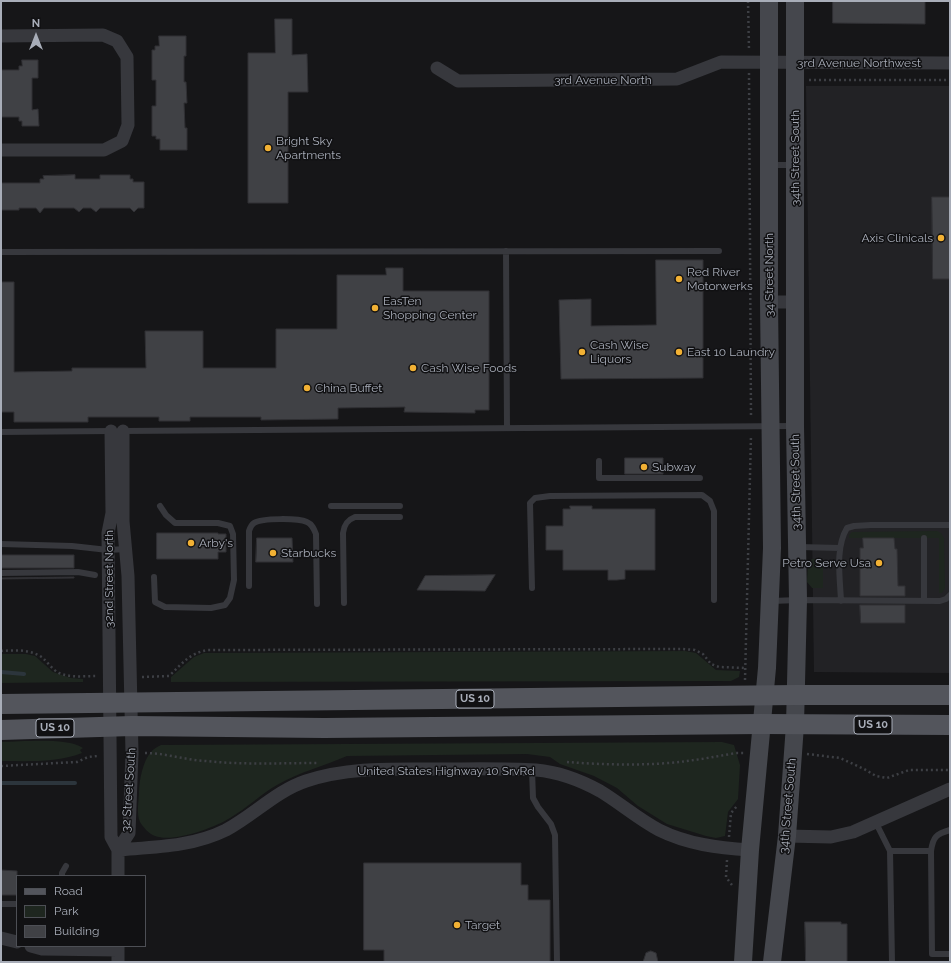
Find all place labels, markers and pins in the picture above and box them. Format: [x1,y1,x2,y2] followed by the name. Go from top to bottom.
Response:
[276,134,341,162] place label: Bright Sky Apartments
[263,143,273,153] marker: Bright Sky Apartments
[861,231,933,245] place label: Axis Clinicals
[936,233,946,243] marker: Axis Clinicals
[687,265,753,293] place label: Red River Motorwerks
[674,274,684,284] marker: Red River Motorwerks
[383,294,477,322] place label: EasTen Shopping Center
[370,303,380,313] marker: EasTen Shopping Center
[590,338,649,366] place label: Cash Wise Liquors
[687,345,775,359] place label: East 10 Laundry
[577,347,587,357] marker: Cash Wise Liquors
[674,347,684,357] marker: East 10 Laundry
[421,361,517,375] place label: Cash Wise Foods
[408,363,418,373] marker: Cash Wise Foods
[315,381,382,395] place label: China Buffet
[302,383,312,393] marker: China Buffet
[652,460,696,474] place label: Subway
[639,462,649,472] marker: Subway
[199,536,233,550] place label: Arby's
[186,538,196,548] marker: Arby's
[281,546,336,560] place label: Starbucks
[268,548,278,558] marker: Starbucks
[782,556,871,570] place label: Petro Serve Usa
[874,558,884,568] marker: Petro Serve Usa
[465,918,500,932] place label: Target
[452,920,462,930] marker: Target

